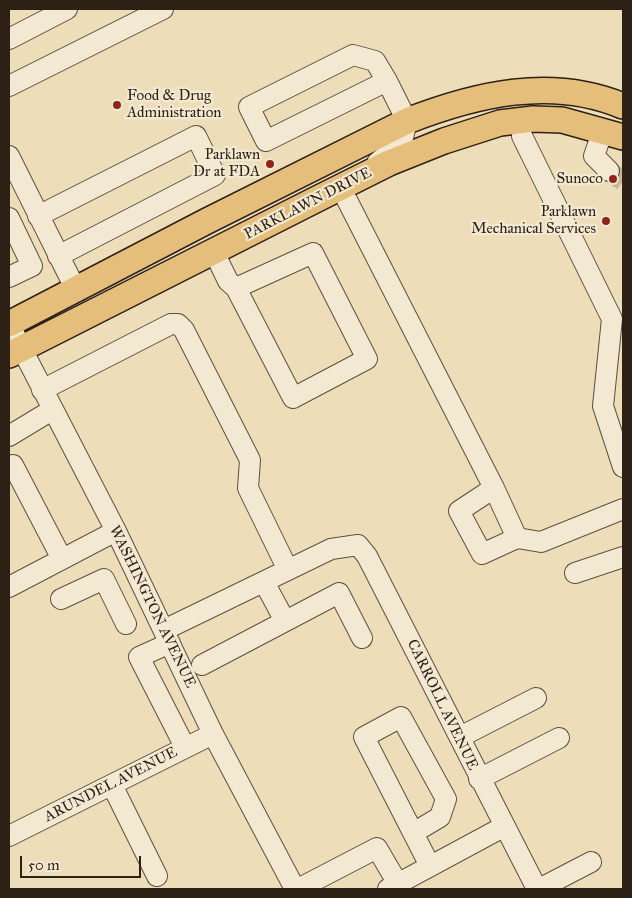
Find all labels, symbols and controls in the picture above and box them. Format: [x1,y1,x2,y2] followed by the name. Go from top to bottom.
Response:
[127,87,221,122] place label: Food & Drug Administration
[111,99,123,111] marker: Food & Drug Administration
[193,146,260,181] place label: Parklawn Dr at FDA
[264,158,276,170] marker: Parklawn Dr at FDA
[241,164,375,244] street label: PARKLAWN DRIVE
[557,170,603,188] place label: Sunoco
[607,173,619,185] marker: Sunoco
[471,203,596,238] place label: Parklawn Mechanical Services
[600,215,612,227] marker: Parklawn Mechanical Services
[105,523,199,691] street label: WASHINGTON AVENUE
[403,637,481,773] street label: CARROLL AVENUE
[41,744,181,826] street label: ARUNDEL AVENUE
[22,846,144,878] scale bar
[28,856,60,874] text: 50 m

